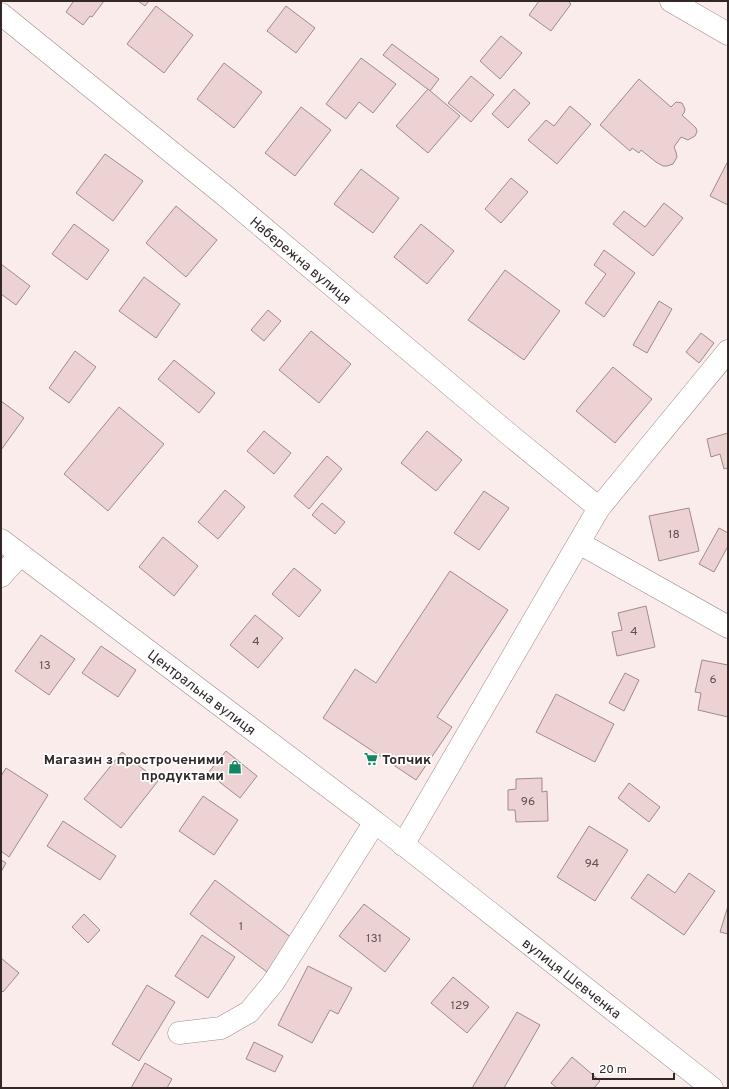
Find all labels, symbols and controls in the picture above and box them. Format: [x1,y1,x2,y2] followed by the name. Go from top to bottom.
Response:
[246,214,354,309] street label: Набережна вулиця
[668,527,680,543] house number: 18
[630,624,638,640] house number: 4
[252,634,260,650] house number: 4
[144,647,259,740] street label: Центральна вулиця
[39,658,51,674] house number: 13
[709,672,717,688] house number: 6
[363,751,379,767] supermarket icon: Топчик
[44,752,224,785] place label: Магазин з простроченими продуктами
[382,752,431,769] place label: Топчик
[227,759,243,775] shop icon: Магазин з простроченими продуктами
[521,794,535,810] house number: 96
[585,856,599,872] house number: 94
[239,919,243,935] house number: 1
[366,931,382,947] house number: 131
[518,935,624,1023] street label: вулиця Шевченка
[451,998,469,1014] house number: 129
[593,1055,674,1081] scale bar
[599,1062,627,1078] text: 20 m

